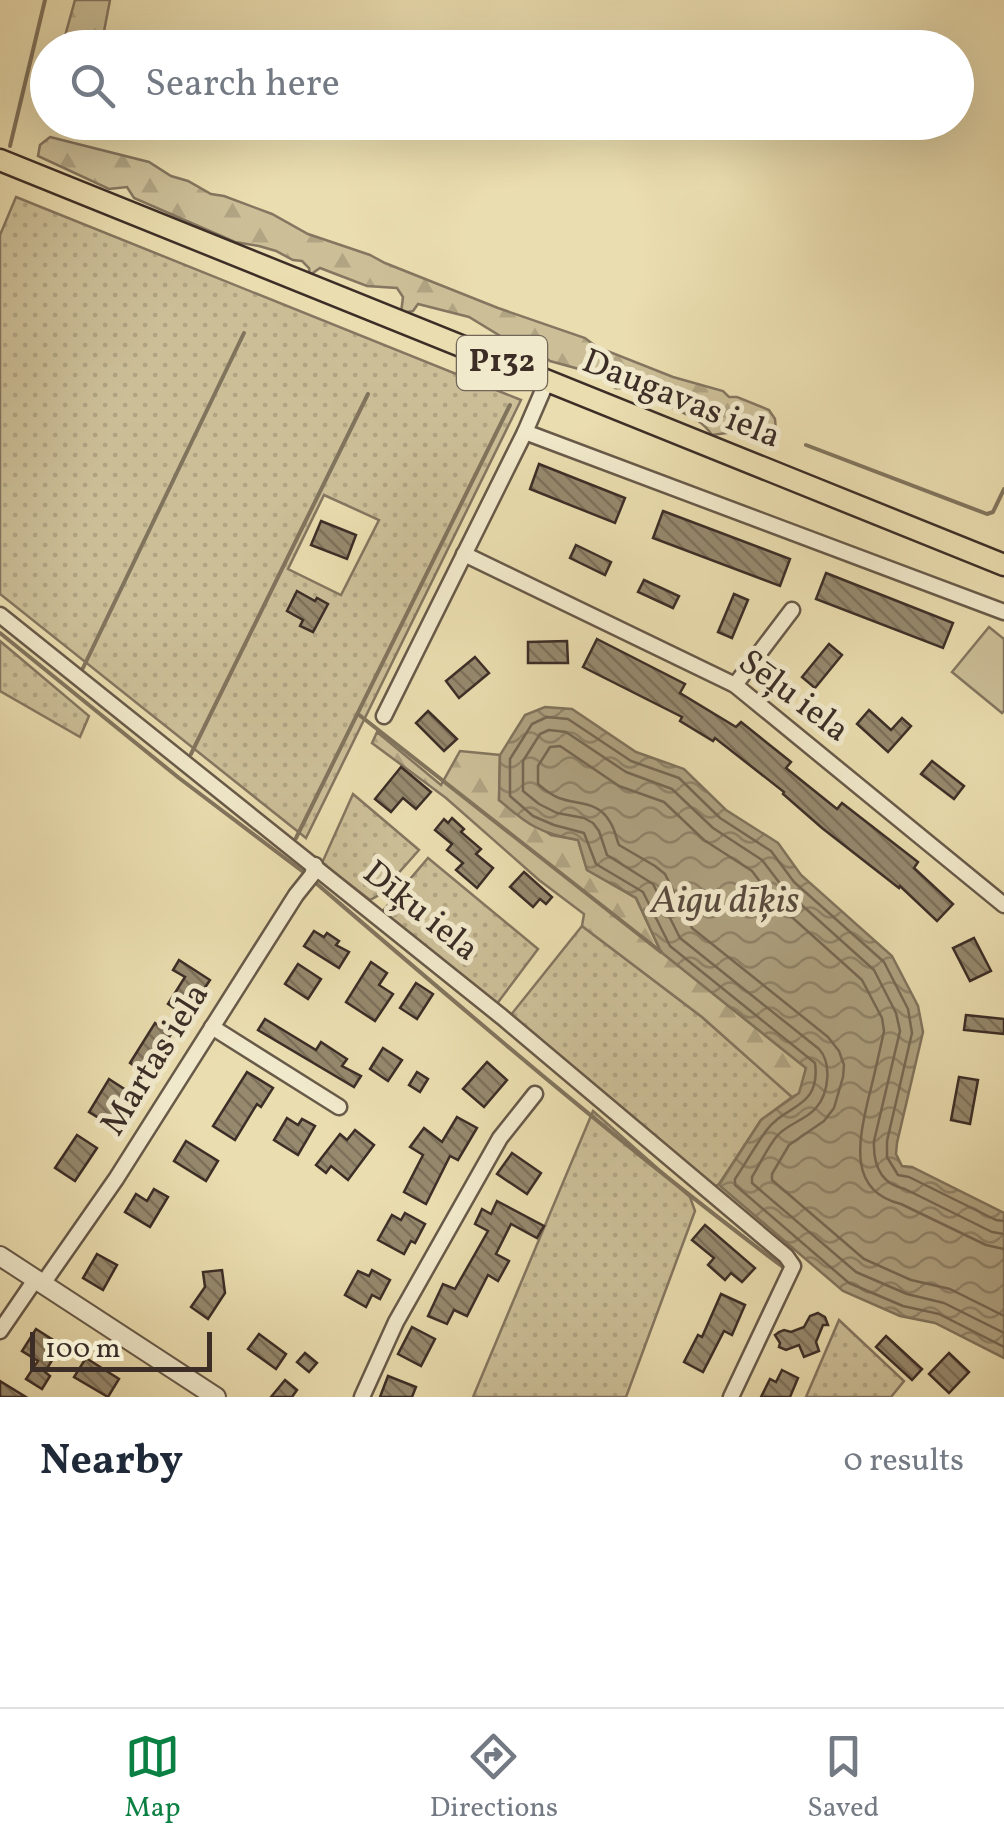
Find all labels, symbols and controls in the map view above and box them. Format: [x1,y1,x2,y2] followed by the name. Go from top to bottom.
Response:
[30,30,974,140] search box
[65,58,120,113] icon: search
[145,59,340,112] text: Search here
[457,336,547,390] road number: P132
[575,338,787,462] street label: Daugavas iela
[727,639,859,755] street label: Sēļu iela
[352,850,488,974] street label: Dīķu iela
[649,876,799,929] water label: Aigu dīķis
[90,975,222,1145] street label: Martas iela
[30,1327,212,1372] scale bar
[45,1330,120,1369] text: 100 m
[40,1433,183,1492] text: Nearby
[844,1440,964,1484] text: 0 results
[125,1729,181,1828] tab: Map
[430,1729,558,1828] tab: Directions
[807,1729,879,1828] tab: Saved

